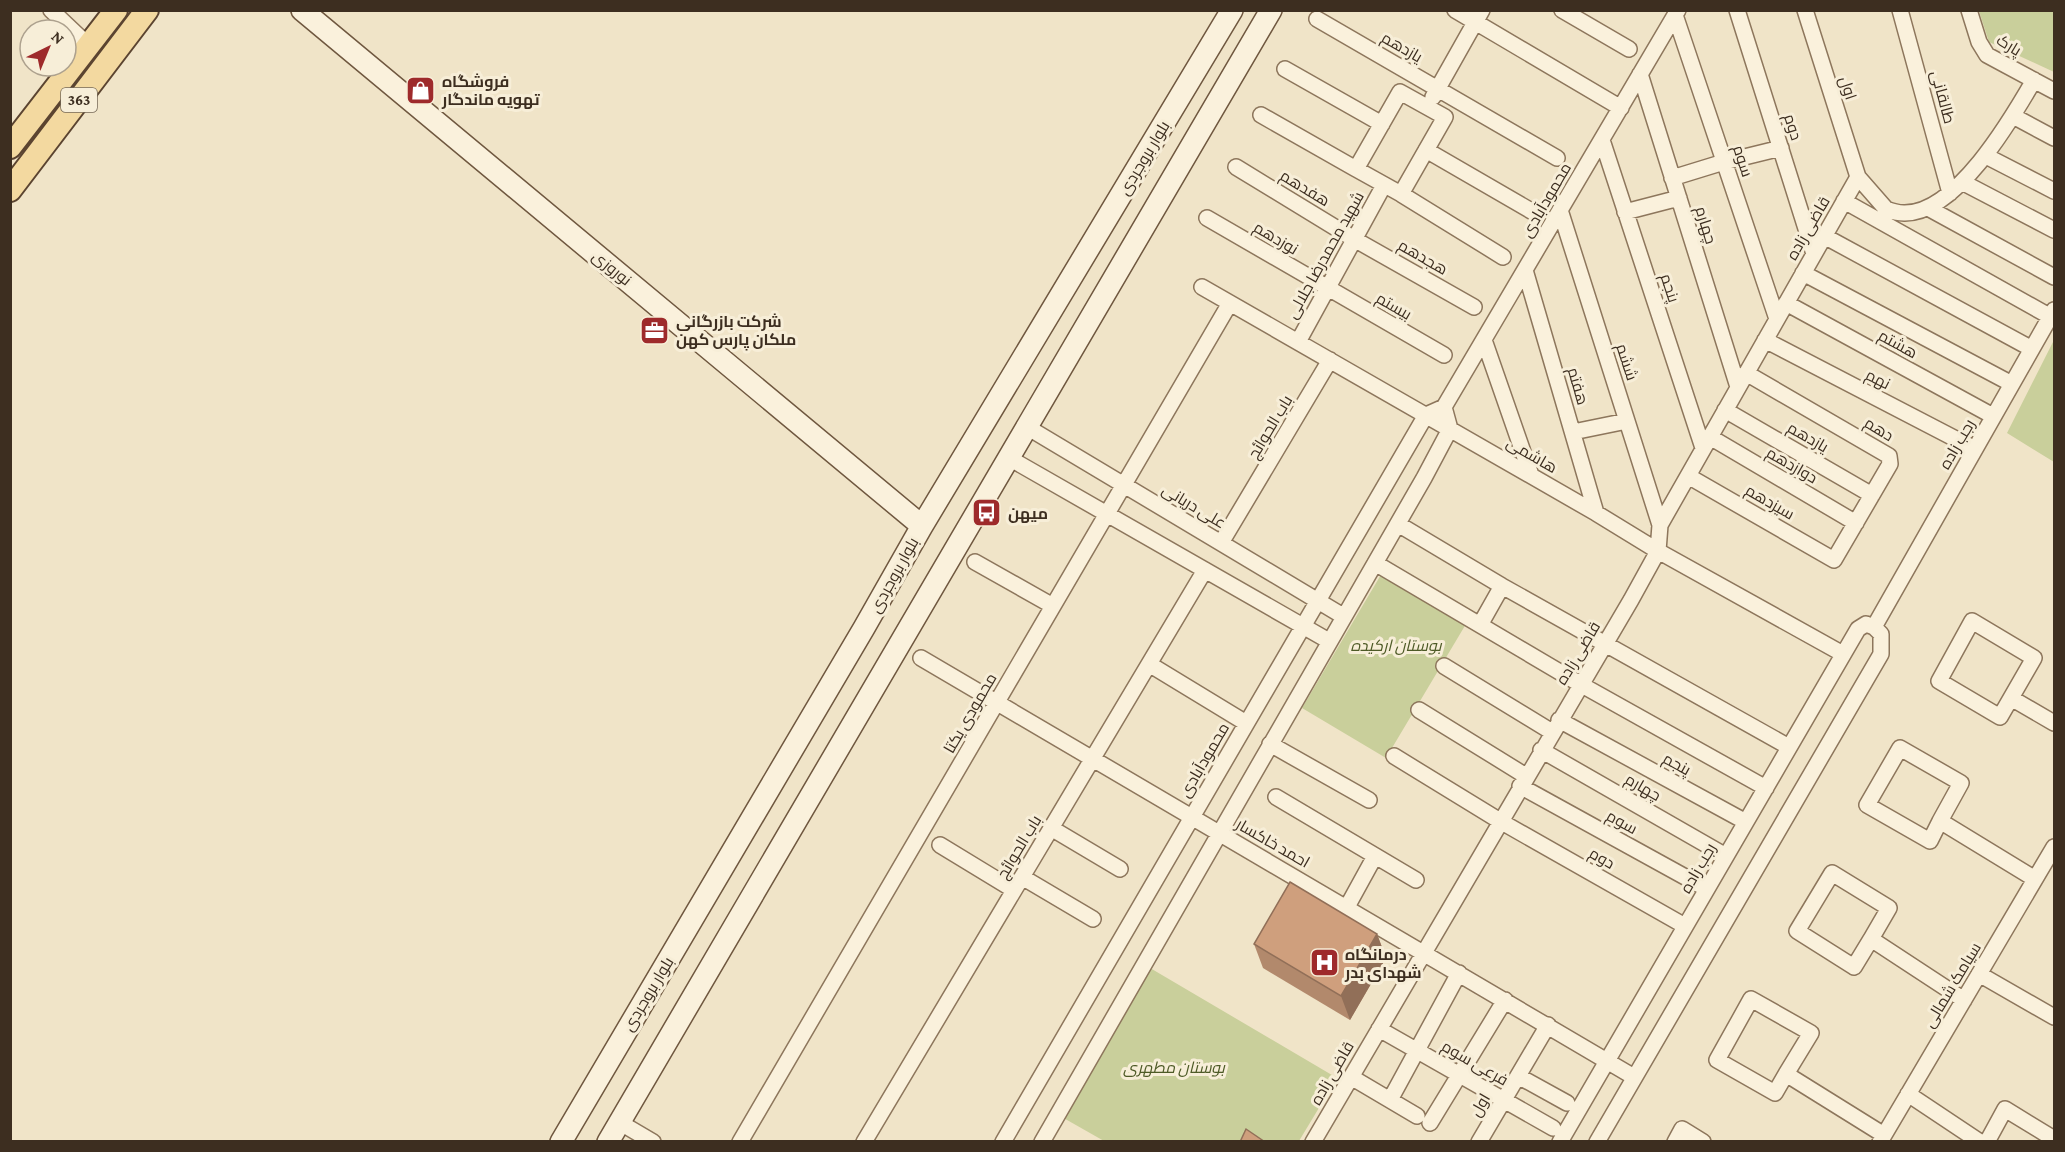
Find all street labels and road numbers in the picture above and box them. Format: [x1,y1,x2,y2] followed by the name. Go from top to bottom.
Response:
[1377,29,1426,68] street label: یازدهم
[1992,31,2025,62] street label: پارک
[1926,69,1958,126] street label: طالقانی
[1834,74,1860,103] street label: اول
[61,88,97,112] road number: 363
[1778,112,1805,143] street label: دوم
[1115,118,1174,199] street label: بلوار بروجردی
[1727,143,1756,180] street label: سوم
[1518,160,1576,241] street label: محمودآبادی
[1276,167,1333,212] street label: هفدهم
[1283,189,1369,322] street label: شهید محمدرضا جلالی
[1783,193,1835,264] street label: قاضی زاده
[1689,204,1720,247] street label: چهارم
[1249,218,1301,260] street label: نوزدهم
[1394,236,1451,281] street label: هجدهم
[588,247,635,290] street label: نوروزی
[1655,272,1683,306] street label: پنجم
[1372,289,1415,325] street label: بیستم
[1874,326,1920,364] street label: هشتم
[1610,342,1641,383] street label: ششم
[1562,365,1591,408] street label: هفتم
[1861,366,1893,395] street label: نهم
[1244,392,1298,463] street label: باب الحوائج
[1860,414,1897,447] street label: دهم
[1936,416,1979,472] street label: رجب زاده
[1783,419,1832,458] street label: یازدهم
[1503,434,1560,478] street label: هاشمی
[1762,444,1820,489] street label: دوازدهم
[1158,480,1229,533] street label: علی دریانی
[1741,481,1798,525] street label: سیزدهم
[866,534,923,617] street label: بلوار بروجردی
[1553,619,1605,689] street label: قاضی زاده
[940,670,1001,757] street label: محمودی یکتا
[1176,720,1234,801] street label: محمودآبادی
[1659,749,1695,781] street label: پنجم
[1621,770,1664,807] street label: چهارم
[1602,807,1640,840] street label: سوم
[993,812,1047,883] street label: باب الحوائج
[1232,815,1313,872] street label: احمد خاکسار
[1677,840,1720,896] street label: رجب زاده
[1585,844,1618,875] street label: دوم
[1920,939,1986,1032] street label: سیامک شمالی
[619,954,678,1035] street label: بلوار بروجردی
[1437,1037,1511,1091] street label: فرعی سوم
[1307,1038,1359,1109] street label: قاضی زاده
[1467,1090,1495,1121] street label: اول

